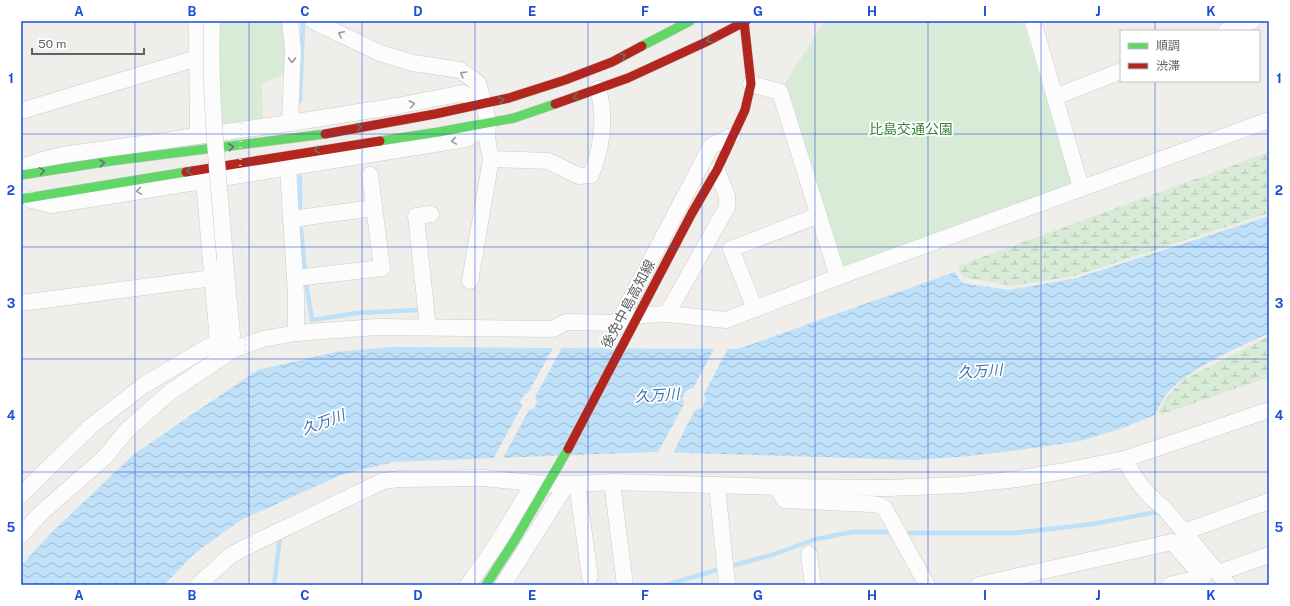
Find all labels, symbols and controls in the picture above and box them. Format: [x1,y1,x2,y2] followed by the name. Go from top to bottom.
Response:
[74,4,84,19] text: A
[188,4,197,19] text: B
[300,4,310,19] text: C
[413,4,423,19] text: D
[528,4,536,19] text: E
[641,4,649,19] text: F
[753,4,763,19] text: G
[867,4,877,19] text: H
[983,4,987,19] text: I
[1095,4,1101,19] text: J
[1206,4,1216,19] text: K
[32,30,144,56] scale bar
[1120,30,1260,82] legend
[337,31,345,39] one-way arrow
[706,35,713,43] one-way arrow
[38,37,66,51] text: 50 m
[1156,39,1180,53] text: 順調
[619,53,626,61] one-way arrow
[288,57,297,63] one-way arrow
[1156,59,1180,73] text: 渋滞
[8,71,14,86] text: 1
[460,71,467,78] one-way arrow
[1276,71,1282,86] text: 1
[573,92,580,100] one-way arrow
[498,96,504,104] one-way arrow
[408,100,415,108] one-way arrow
[869,121,953,137] park label: 比島交通公園
[356,124,362,132] one-way arrow
[451,136,457,145] one-way arrow
[228,143,234,152] one-way arrow
[314,145,320,154] one-way arrow
[99,159,105,168] one-way arrow
[186,166,192,175] one-way arrow
[39,167,45,176] one-way arrow
[7,183,15,198] text: 2
[1275,183,1283,198] text: 2
[136,186,142,195] one-way arrow
[598,257,658,351] street label: 後免中島高知線
[7,296,16,311] text: 3
[1275,296,1284,311] text: 3
[957,361,1005,381] water label: 久万川
[634,385,682,405] water label: 久万川
[299,406,349,438] water label: 久万川
[7,408,16,423] text: 4
[1275,408,1284,423] text: 4
[7,520,16,535] text: 5
[1275,520,1284,535] text: 5
[74,588,84,603] text: A
[188,588,197,603] text: B
[300,588,310,603] text: C
[413,588,423,603] text: D
[528,588,536,603] text: E
[641,588,649,603] text: F
[753,588,763,603] text: G
[867,588,877,603] text: H
[983,588,987,603] text: I
[1095,588,1101,603] text: J
[1206,588,1216,603] text: K

